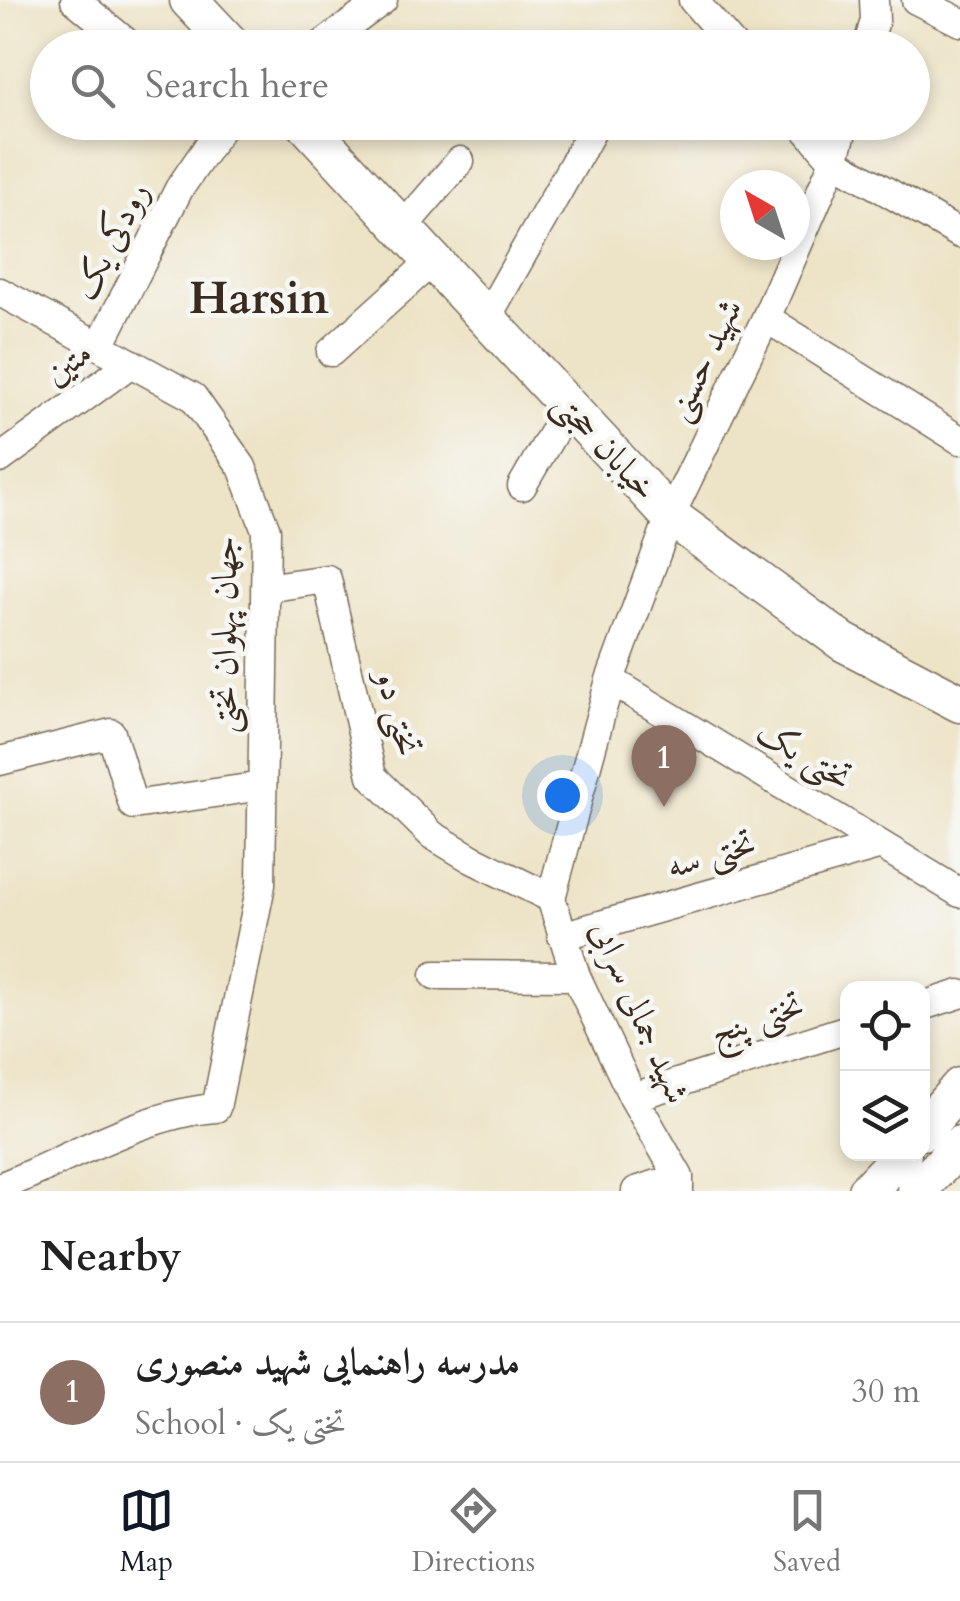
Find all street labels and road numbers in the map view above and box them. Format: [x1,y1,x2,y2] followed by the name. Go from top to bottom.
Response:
[61,174,161,308] street label: رودکی یک
[654,291,754,429] street label: شهید حسنی
[34,329,102,397] street label: متین
[542,381,668,511] street label: خیابان حجتی
[201,536,249,734] street label: جهان پهلوان تختی
[363,662,432,761] street label: تختی دو
[747,708,861,802] street label: تختی یک
[661,819,761,891] street label: تختی سه
[578,913,702,1111] street label: شهید جمالی سرابی
[704,981,812,1062] street label: تختی پنج

